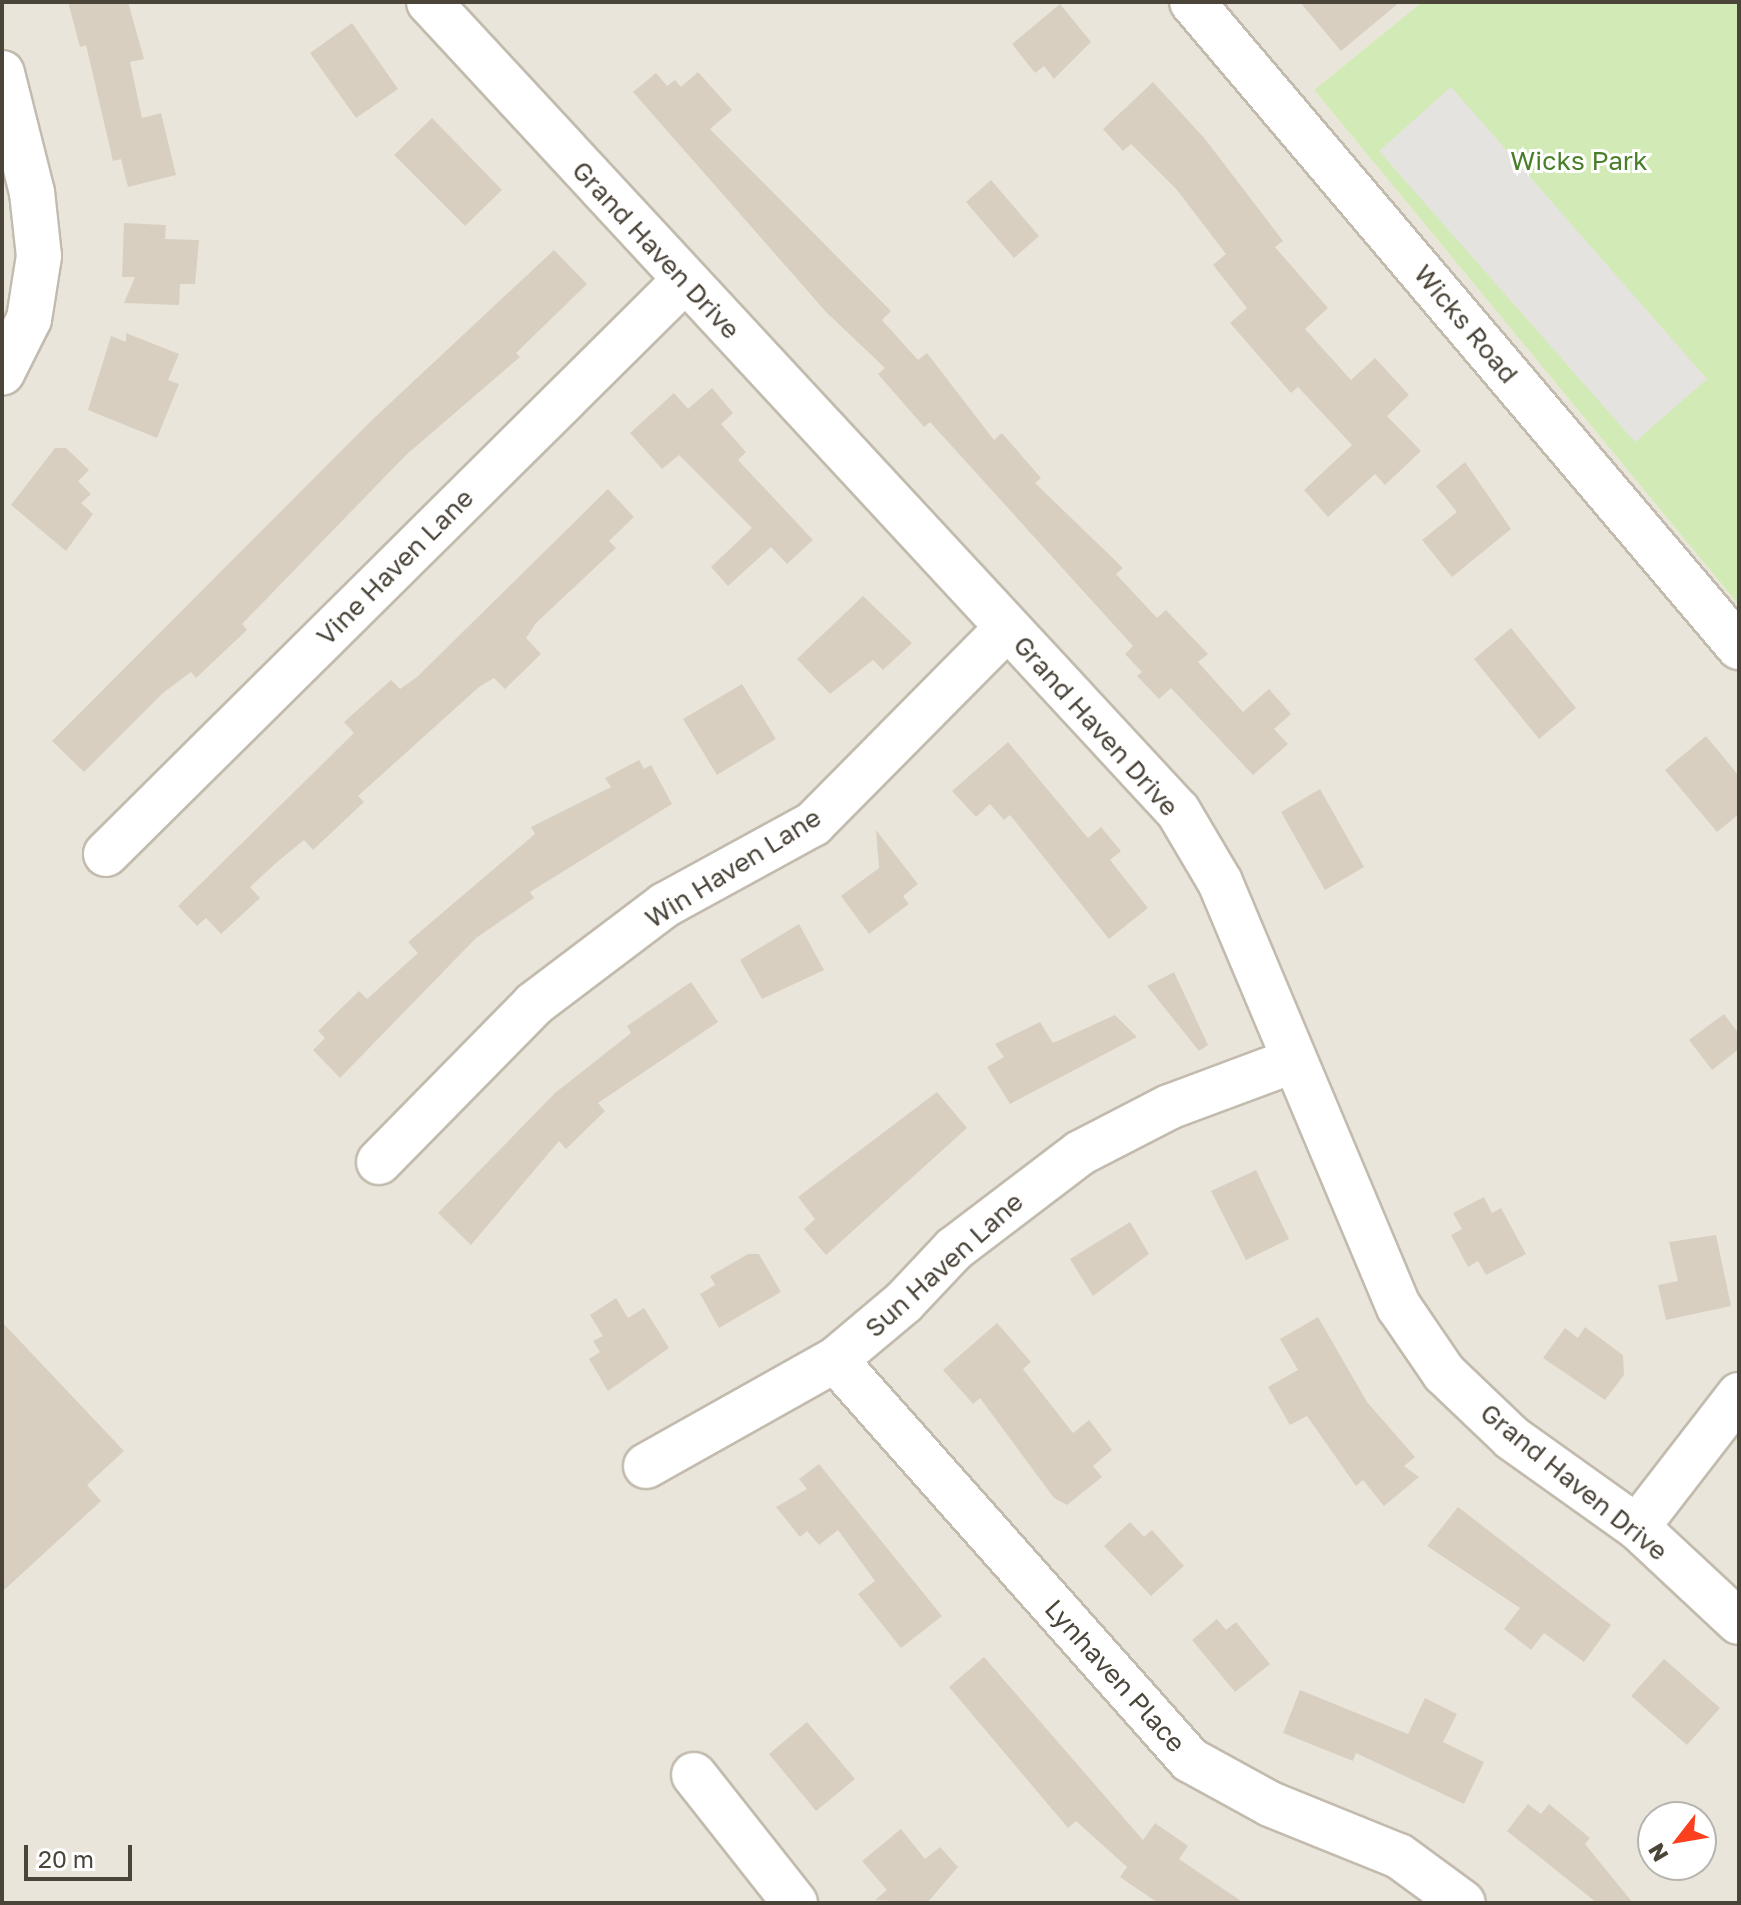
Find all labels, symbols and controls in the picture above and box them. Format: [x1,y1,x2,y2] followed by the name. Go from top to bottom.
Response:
[1510,145,1648,177] park label: Wicks Park
[566,155,746,345] street label: Grand Haven Drive
[1408,259,1524,389] street label: Wicks Road
[310,482,480,652] street label: Vine Haven Lane
[1007,630,1185,822] street label: Grand Haven Drive
[640,802,826,934] street label: Win Haven Lane
[859,1186,1029,1344] street label: Sun Haven Lane
[1474,1397,1674,1567] street label: Grand Haven Drive
[1038,1593,1192,1759] street label: Lynhaven Place
[1637,1801,1717,1881] north arrow
[28,1829,136,1879] scale bar
[1642,1838,1674,1867] text: N
[38,1844,94,1873] text: 20 m

